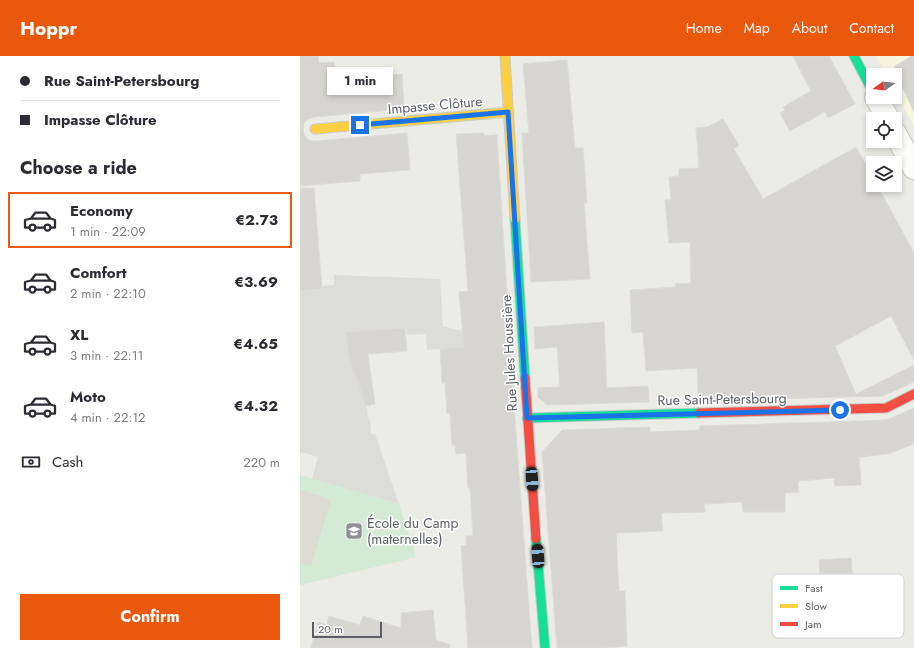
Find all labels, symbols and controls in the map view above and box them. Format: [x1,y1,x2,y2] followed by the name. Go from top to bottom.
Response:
[20,15,77,42] text: Hoppr
[686,18,722,38] text: Home
[744,18,770,38] text: Map
[792,18,827,38] text: About
[849,18,894,38] text: Contact
[327,67,393,95] callout: 1 min
[866,68,902,104] north arrow
[866,68,902,192] map controls
[44,70,199,92] text: Rue Saint-Petersbourg
[344,71,376,90] text: 1 min
[387,91,483,119] street label: Impasse Clôture
[44,109,157,131] text: Impasse Clôture
[866,112,902,148] button: locate
[351,116,369,134] route end
[20,155,137,181] text: Choose a ride
[866,156,902,192] button: layers
[70,200,133,222] text: Economy
[22,202,58,238] icon: car
[235,209,278,231] text: €2.73
[70,222,146,241] text: 1 min · 22:09
[70,262,127,284] text: Comfort
[22,264,58,300] icon: car
[234,271,278,293] text: €3.69
[70,284,146,303] text: 2 min · 22:10
[496,294,522,412] street label: Rue Jules Houssière
[70,324,88,346] text: XL
[22,326,58,362] icon: car
[233,333,278,355] text: €4.65
[70,346,143,365] text: 3 min · 22:11
[70,386,106,408] text: Moto
[22,388,58,424] icon: car
[657,388,787,410] street label: Rue Saint-Petersbourg
[234,395,278,417] text: €4.32
[831,401,849,419] route start
[70,408,145,427] text: 4 min · 22:12
[20,451,42,473] icon: cash
[52,451,83,473] text: Cash
[243,453,280,472] text: 220 m
[525,467,539,491] car
[367,513,458,549] place label: École du Camp (maternelles)
[344,521,364,541] school or university icon: École du Camp (maternelles)
[531,544,545,568] car
[772,574,904,638] legend
[805,580,823,596] text: Fast
[20,594,280,640] button: Confirm
[805,598,827,614] text: Slow
[803,616,822,632] text: Jam
[312,620,382,639] scale bar
[318,621,343,637] text: 20 m

